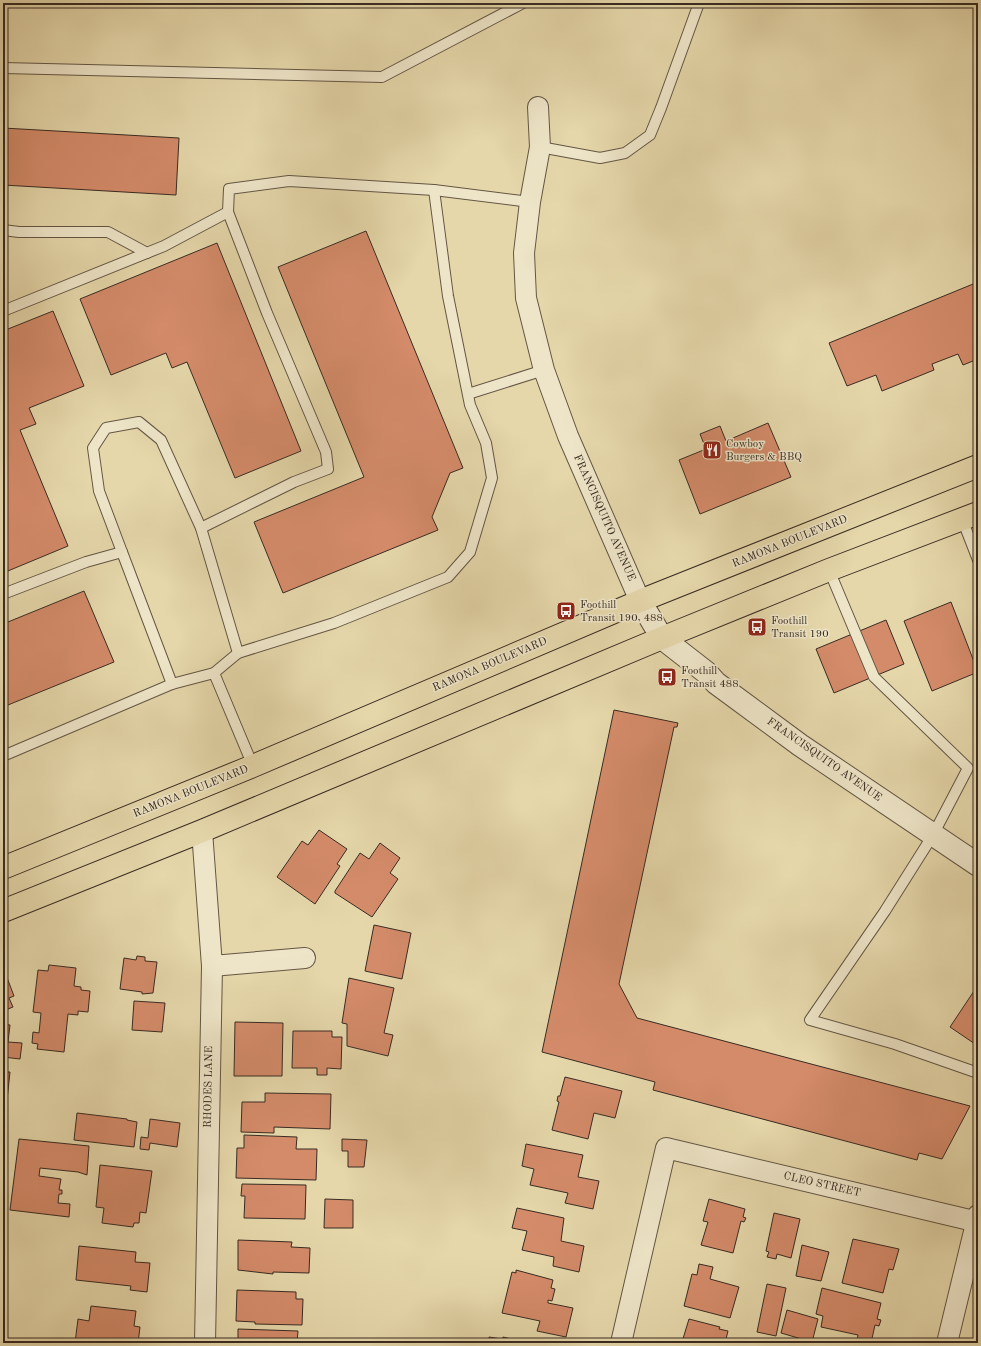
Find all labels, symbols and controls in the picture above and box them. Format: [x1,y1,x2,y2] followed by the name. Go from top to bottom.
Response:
[701,439,723,461] restaurant icon: Cowboy Burgers & BBQ
[726,439,802,463] place label: Cowboy Burgers & BBQ
[571,453,637,583] street label: FRANCISQUITO AVENUE
[731,514,850,570] street label: RAMONA BOULEVARD
[555,600,577,622] bus stop icon: Foothill Transit 190, 488
[580,600,663,624] place label: Foothill Transit 190, 488
[746,616,768,638] bus stop icon: Foothill Transit 190
[771,616,829,640] place label: Foothill Transit 190
[431,636,549,694] street label: RAMONA BOULEVARD
[656,666,678,688] bus stop icon: Foothill Transit 488
[681,666,739,690] place label: Foothill Transit 488
[765,716,883,804] street label: FRANCISQUITO AVENUE
[132,764,251,820] street label: RAMONA BOULEVARD
[203,1046,215,1128] street label: RHODES LANE
[782,1171,862,1199] street label: CLEO STREET

